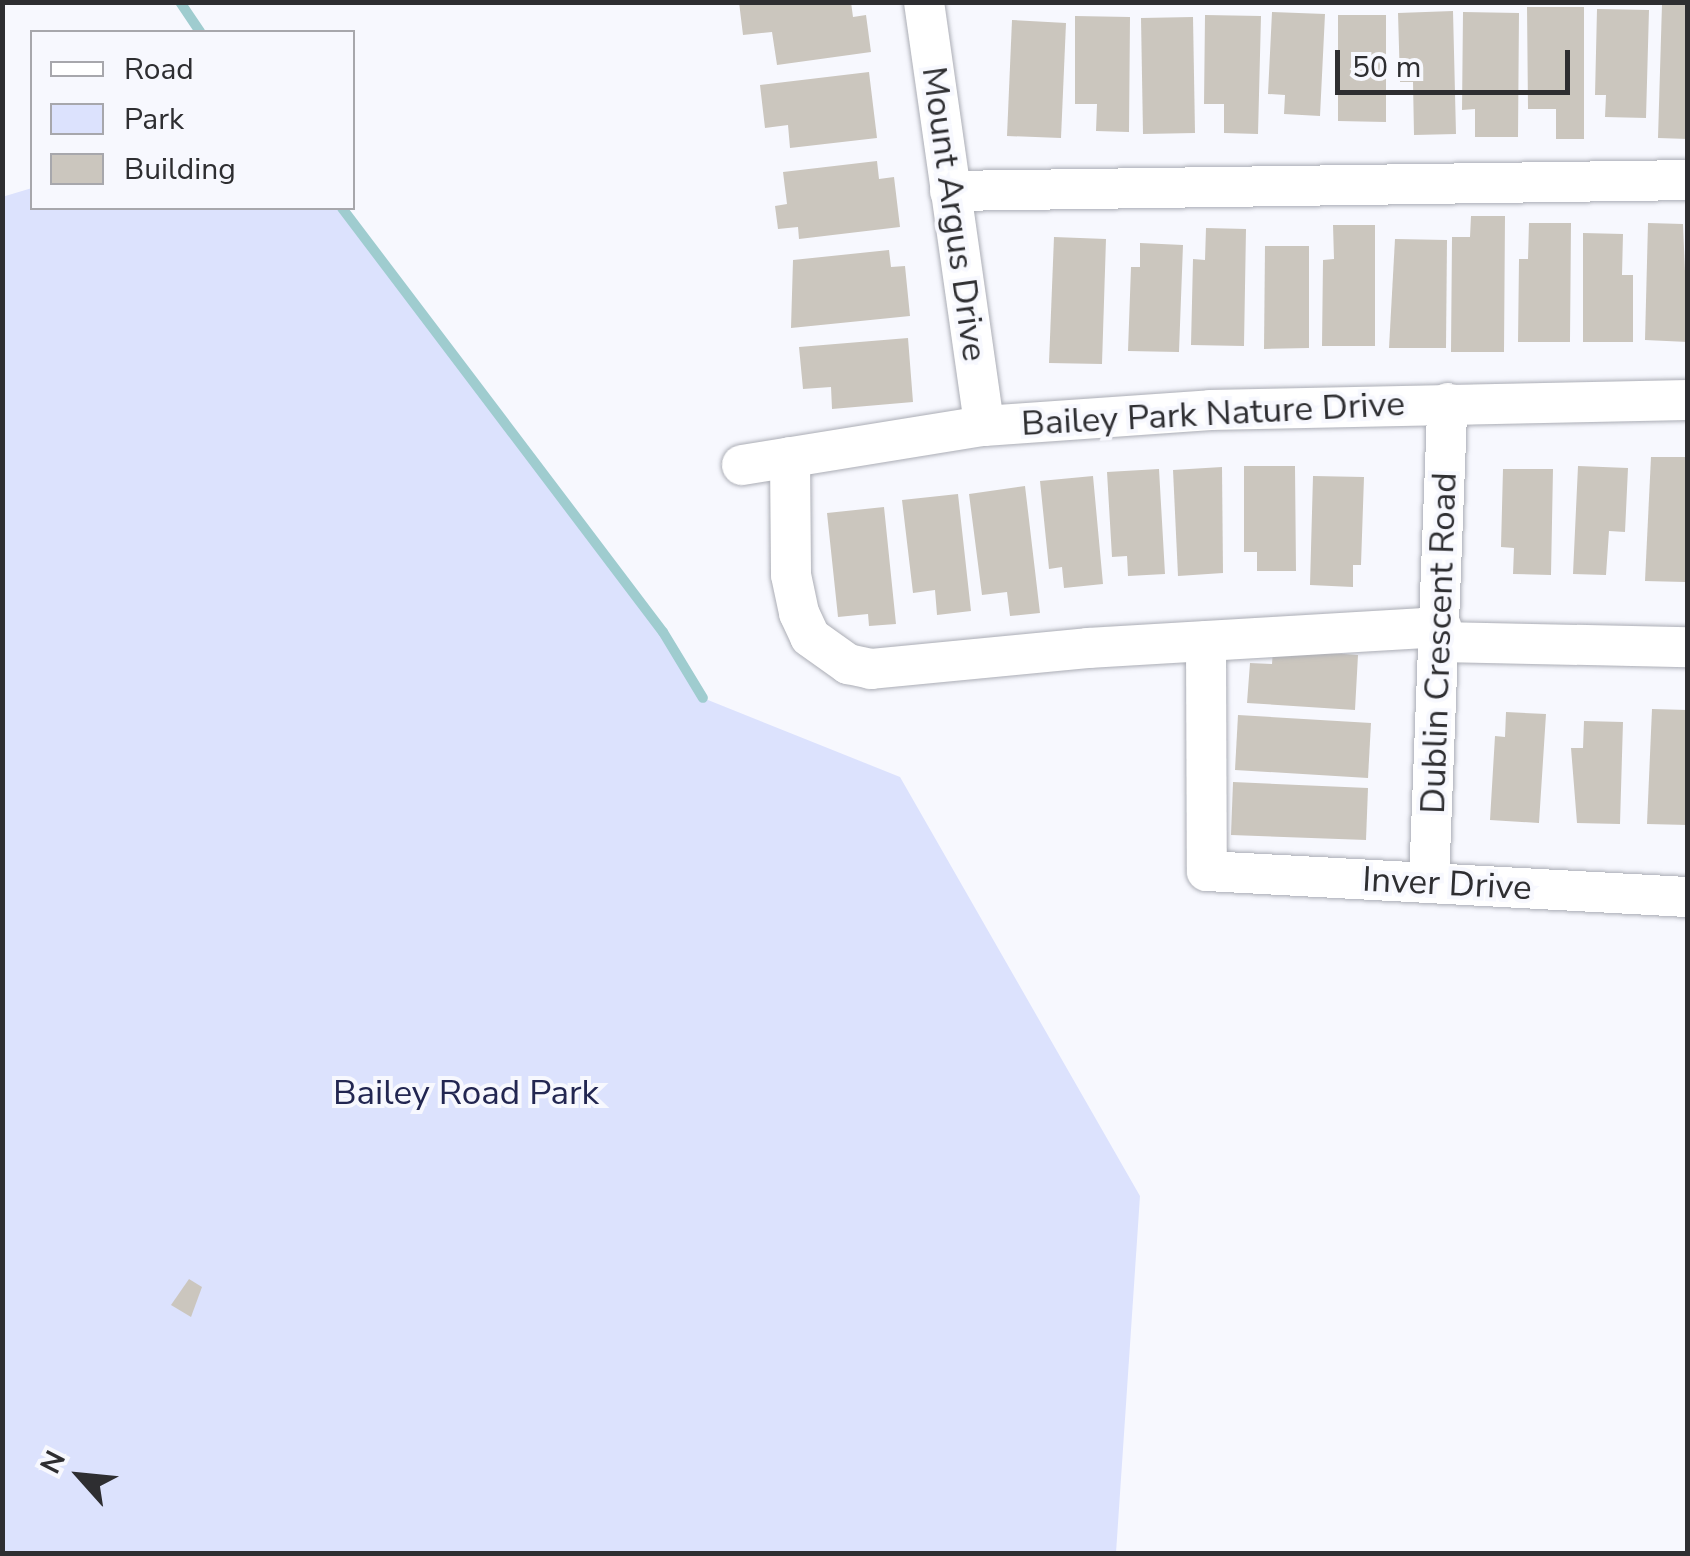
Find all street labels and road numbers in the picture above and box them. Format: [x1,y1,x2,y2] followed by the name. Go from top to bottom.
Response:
[913,64,995,364] street label: Mount Argus Drive
[1020,383,1406,445] street label: Bailey Park Nature Drive
[1412,472,1466,814] street label: Dublin Crescent Road
[1361,859,1533,909] street label: Inver Drive

